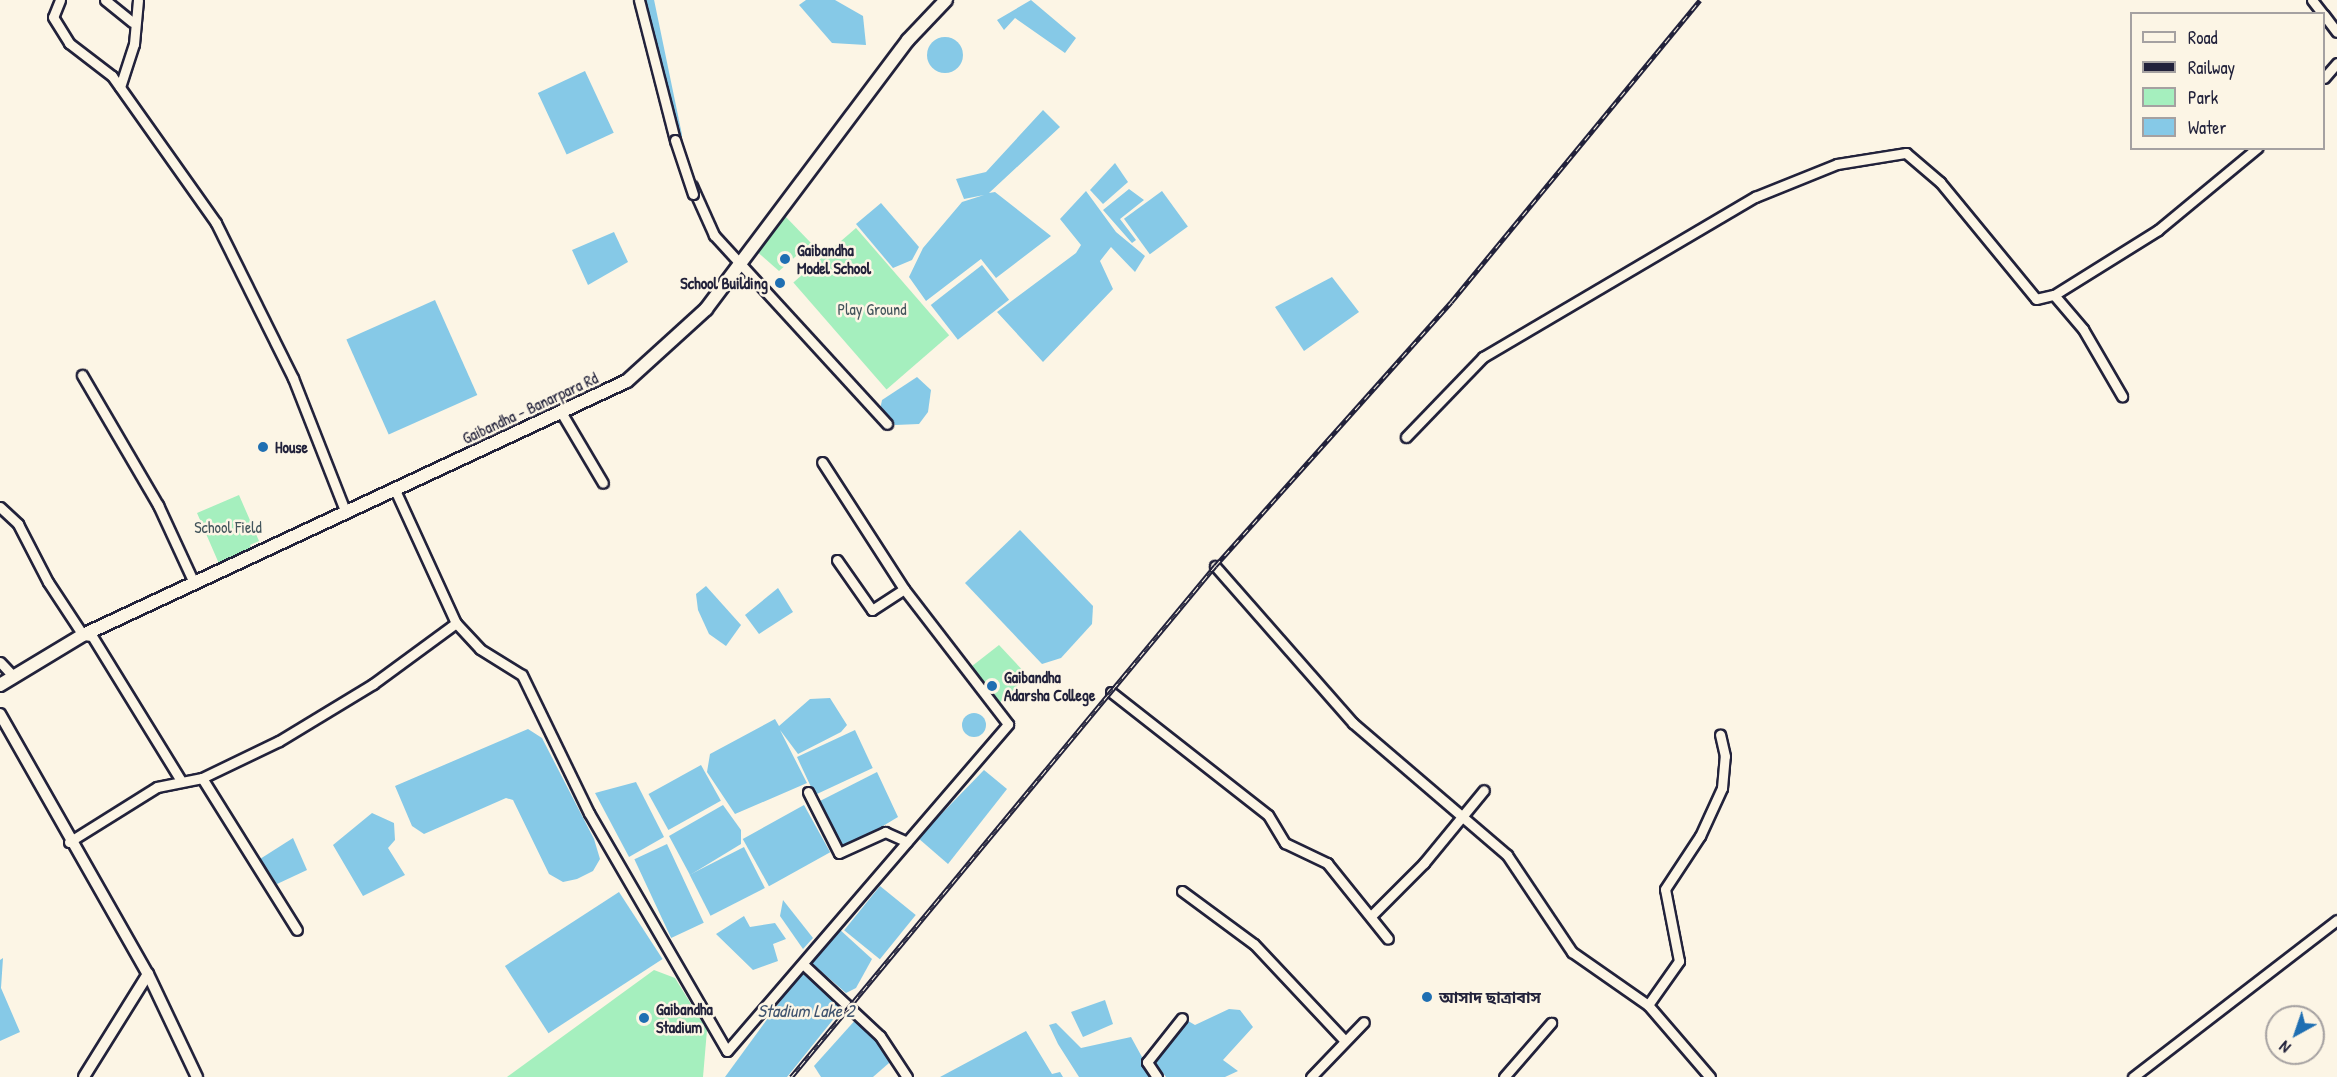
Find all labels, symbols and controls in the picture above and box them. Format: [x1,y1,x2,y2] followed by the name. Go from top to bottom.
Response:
[2130,12,2325,150] legend
[2188,25,2218,50] text: Road
[2188,55,2235,80] text: Railway
[2188,85,2218,110] text: Park
[2188,115,2226,140] text: Water
[797,240,871,278] place label: Gaibandha Model School
[778,252,792,266] marker: Gaibandha Model School
[680,273,768,293] place label: School Building
[773,276,787,290] marker: School Building
[838,299,906,319] park label: Play Ground
[459,368,601,448] street label: Gaibandha - Banarpara Rd
[275,437,308,457] place label: House
[256,440,270,454] marker: House
[194,517,262,537] park label: School Field
[1004,667,1095,705] place label: Gaibandha Adarsha College
[985,679,999,693] marker: Gaibandha Adarsha College
[1439,987,1541,1007] place label: আসাদ ছাত্রাবাস
[1420,990,1434,1004] marker: আসাদ ছাত্রাবাস
[656,999,713,1037] place label: Gaibandha Stadium
[757,1000,855,1022] water label: Stadium Lake 2
[2265,1005,2325,1065] north arrow
[637,1011,651,1025] marker: Gaibandha Stadium
[2274,1036,2295,1058] text: N

